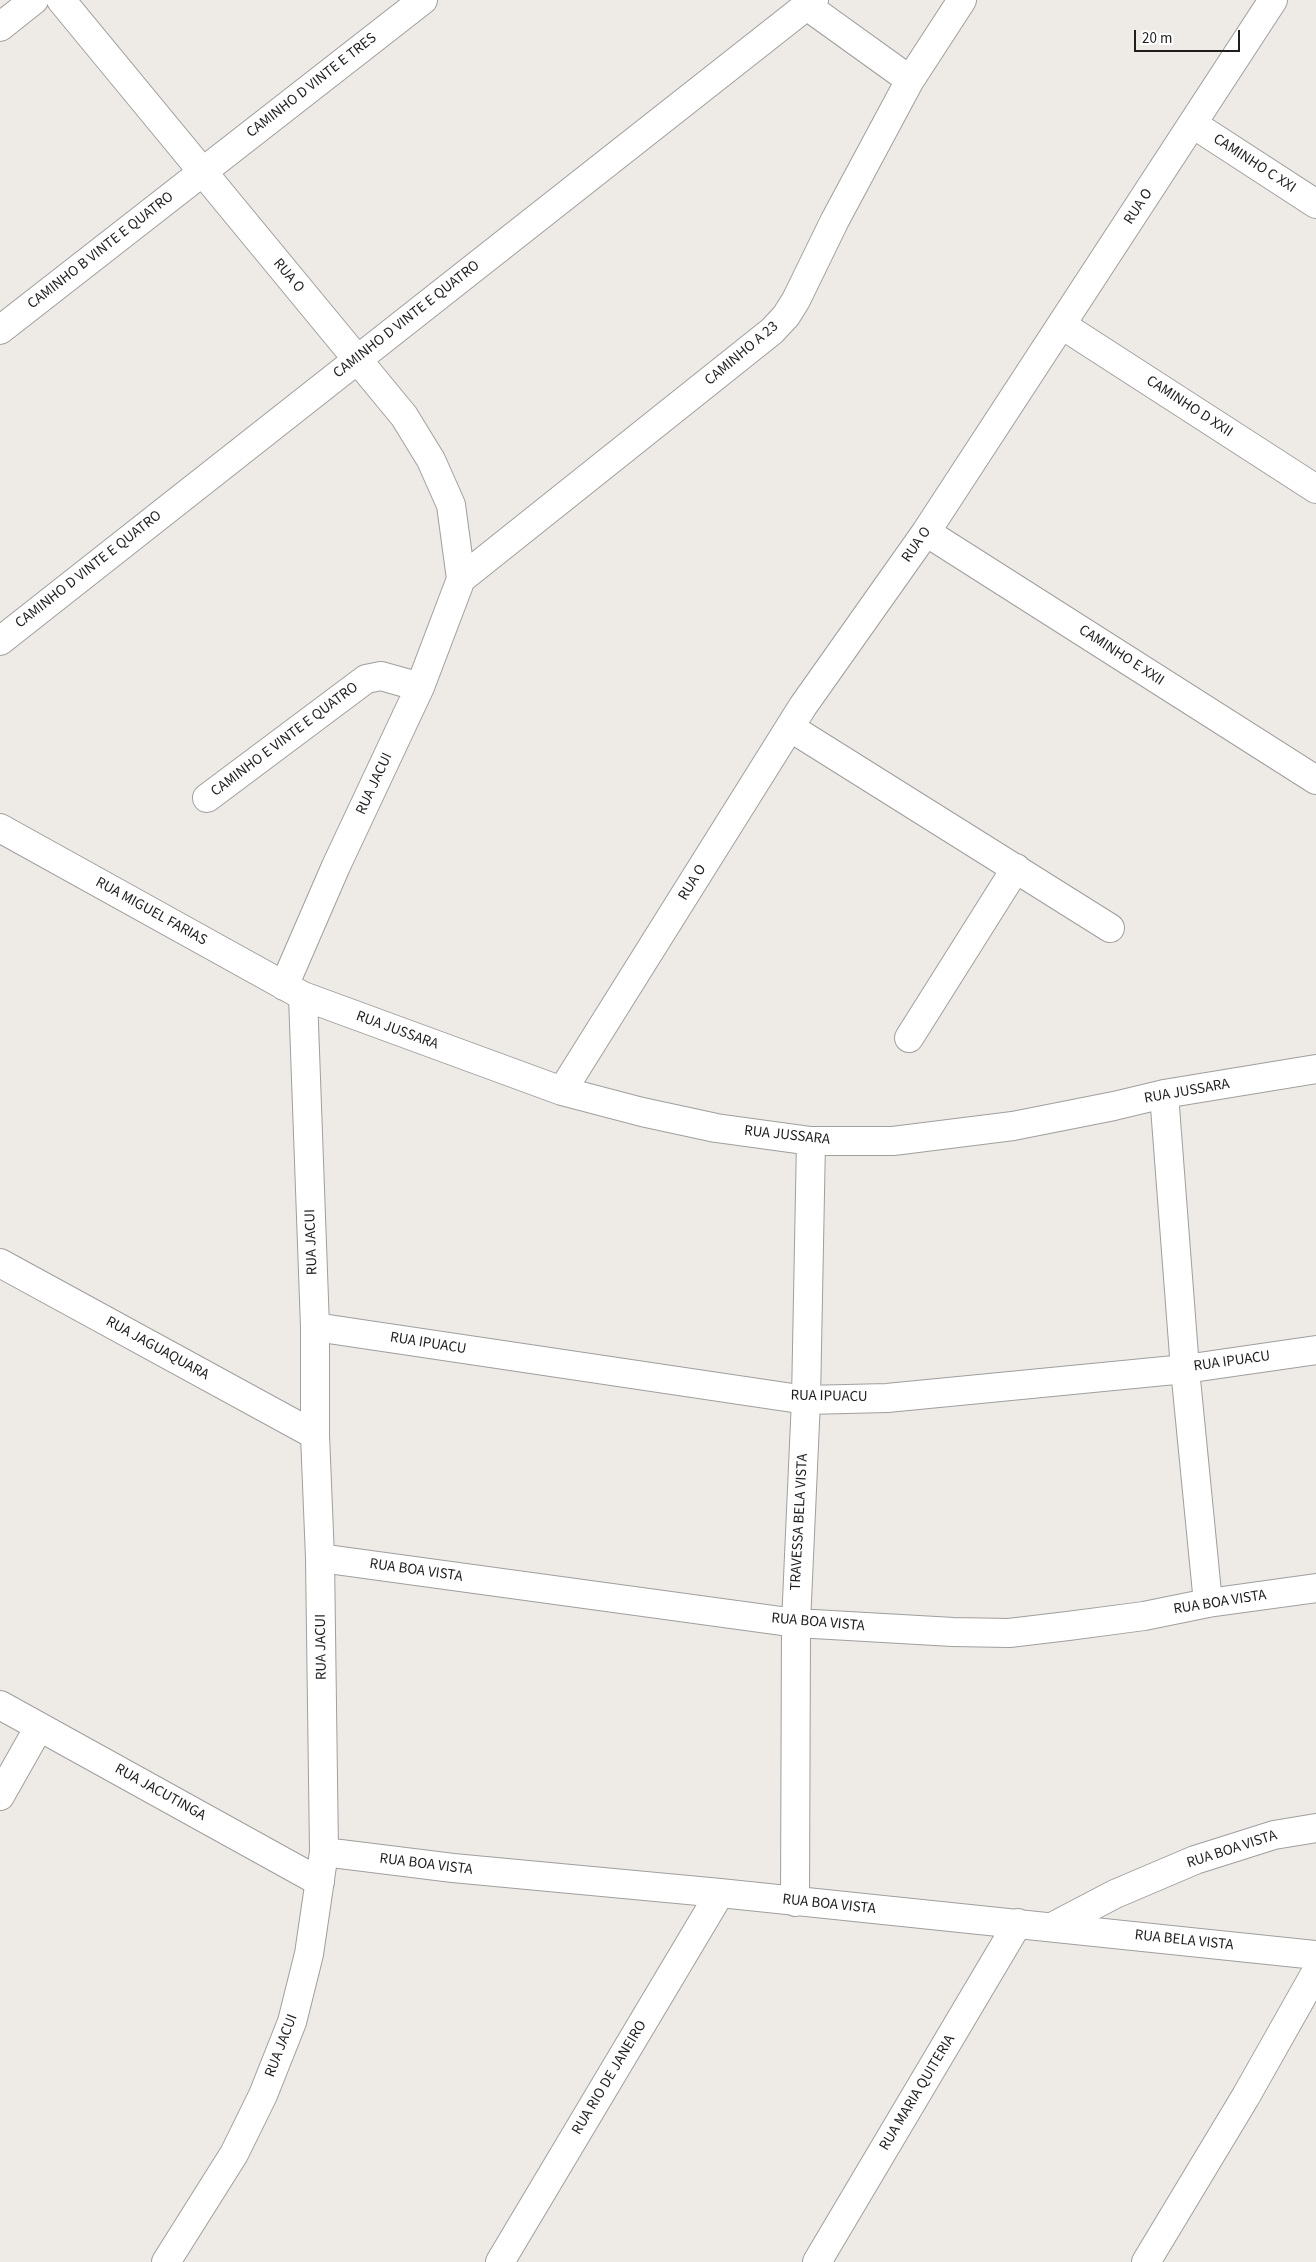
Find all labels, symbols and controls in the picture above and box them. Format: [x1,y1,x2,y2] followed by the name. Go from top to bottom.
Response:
[1136,20,1242,52] scale bar
[1142,28,1172,49] text: 20 m
[243,30,381,142] street label: CAMINHO D VINTE E TRES
[1209,131,1299,197] street label: CAMINHO C XXI
[1121,186,1157,228] street label: RUA O
[24,188,178,314] street label: CAMINHO B VINTE E QUATRO
[269,255,307,297] street label: RUA O
[330,257,484,383] street label: CAMINHO D VINTE E QUATRO
[702,318,782,390] street label: CAMINHO A 23
[1142,372,1236,442] street label: CAMINHO D XXII
[12,507,166,633] street label: CAMINHO D VINTE E QUATRO
[898,524,936,566] street label: RUA O
[1075,622,1167,690] street label: CAMINHO E XXII
[208,679,362,801] street label: CAMINHO E VINTE E QUATRO
[353,750,397,818] street label: RUA JACUI
[675,862,711,904] street label: RUA O
[92,874,210,950] street label: RUA MIGUEL FARIAS
[353,1008,441,1054] street label: RUA JUSSARA
[1143,1076,1231,1108] street label: RUA JUSSARA
[743,1123,831,1149] street label: RUA JUSSARA
[302,1209,322,1275] street label: RUA JACUI
[102,1313,212,1385] street label: RUA JAGUAQUARA
[389,1329,467,1359] street label: RUA IPUACU
[1193,1348,1271,1376] street label: RUA IPUACU
[790,1387,868,1407] street label: RUA IPUACU
[787,1453,813,1591] street label: TRAVESSA BELA VISTA
[368,1556,464,1586] street label: RUA BOA VISTA
[1172,1587,1268,1619] street label: RUA BOA VISTA
[770,1610,866,1636] street label: RUA BOA VISTA
[312,1614,332,1680] street label: RUA JACUI
[111,1761,209,1825] street label: RUA JACUTINGA
[1185,1827,1279,1873] street label: RUA BOA VISTA
[378,1850,474,1880] street label: RUA BOA VISTA
[781,1891,877,1919] street label: RUA BOA VISTA
[1134,1927,1234,1955] street label: RUA BELA VISTA
[262,2012,302,2080] street label: RUA JACUI
[569,2018,651,2138] street label: RUA RIO DE JANEIRO
[876,2032,960,2154] street label: RUA MARIA QUITERIA

